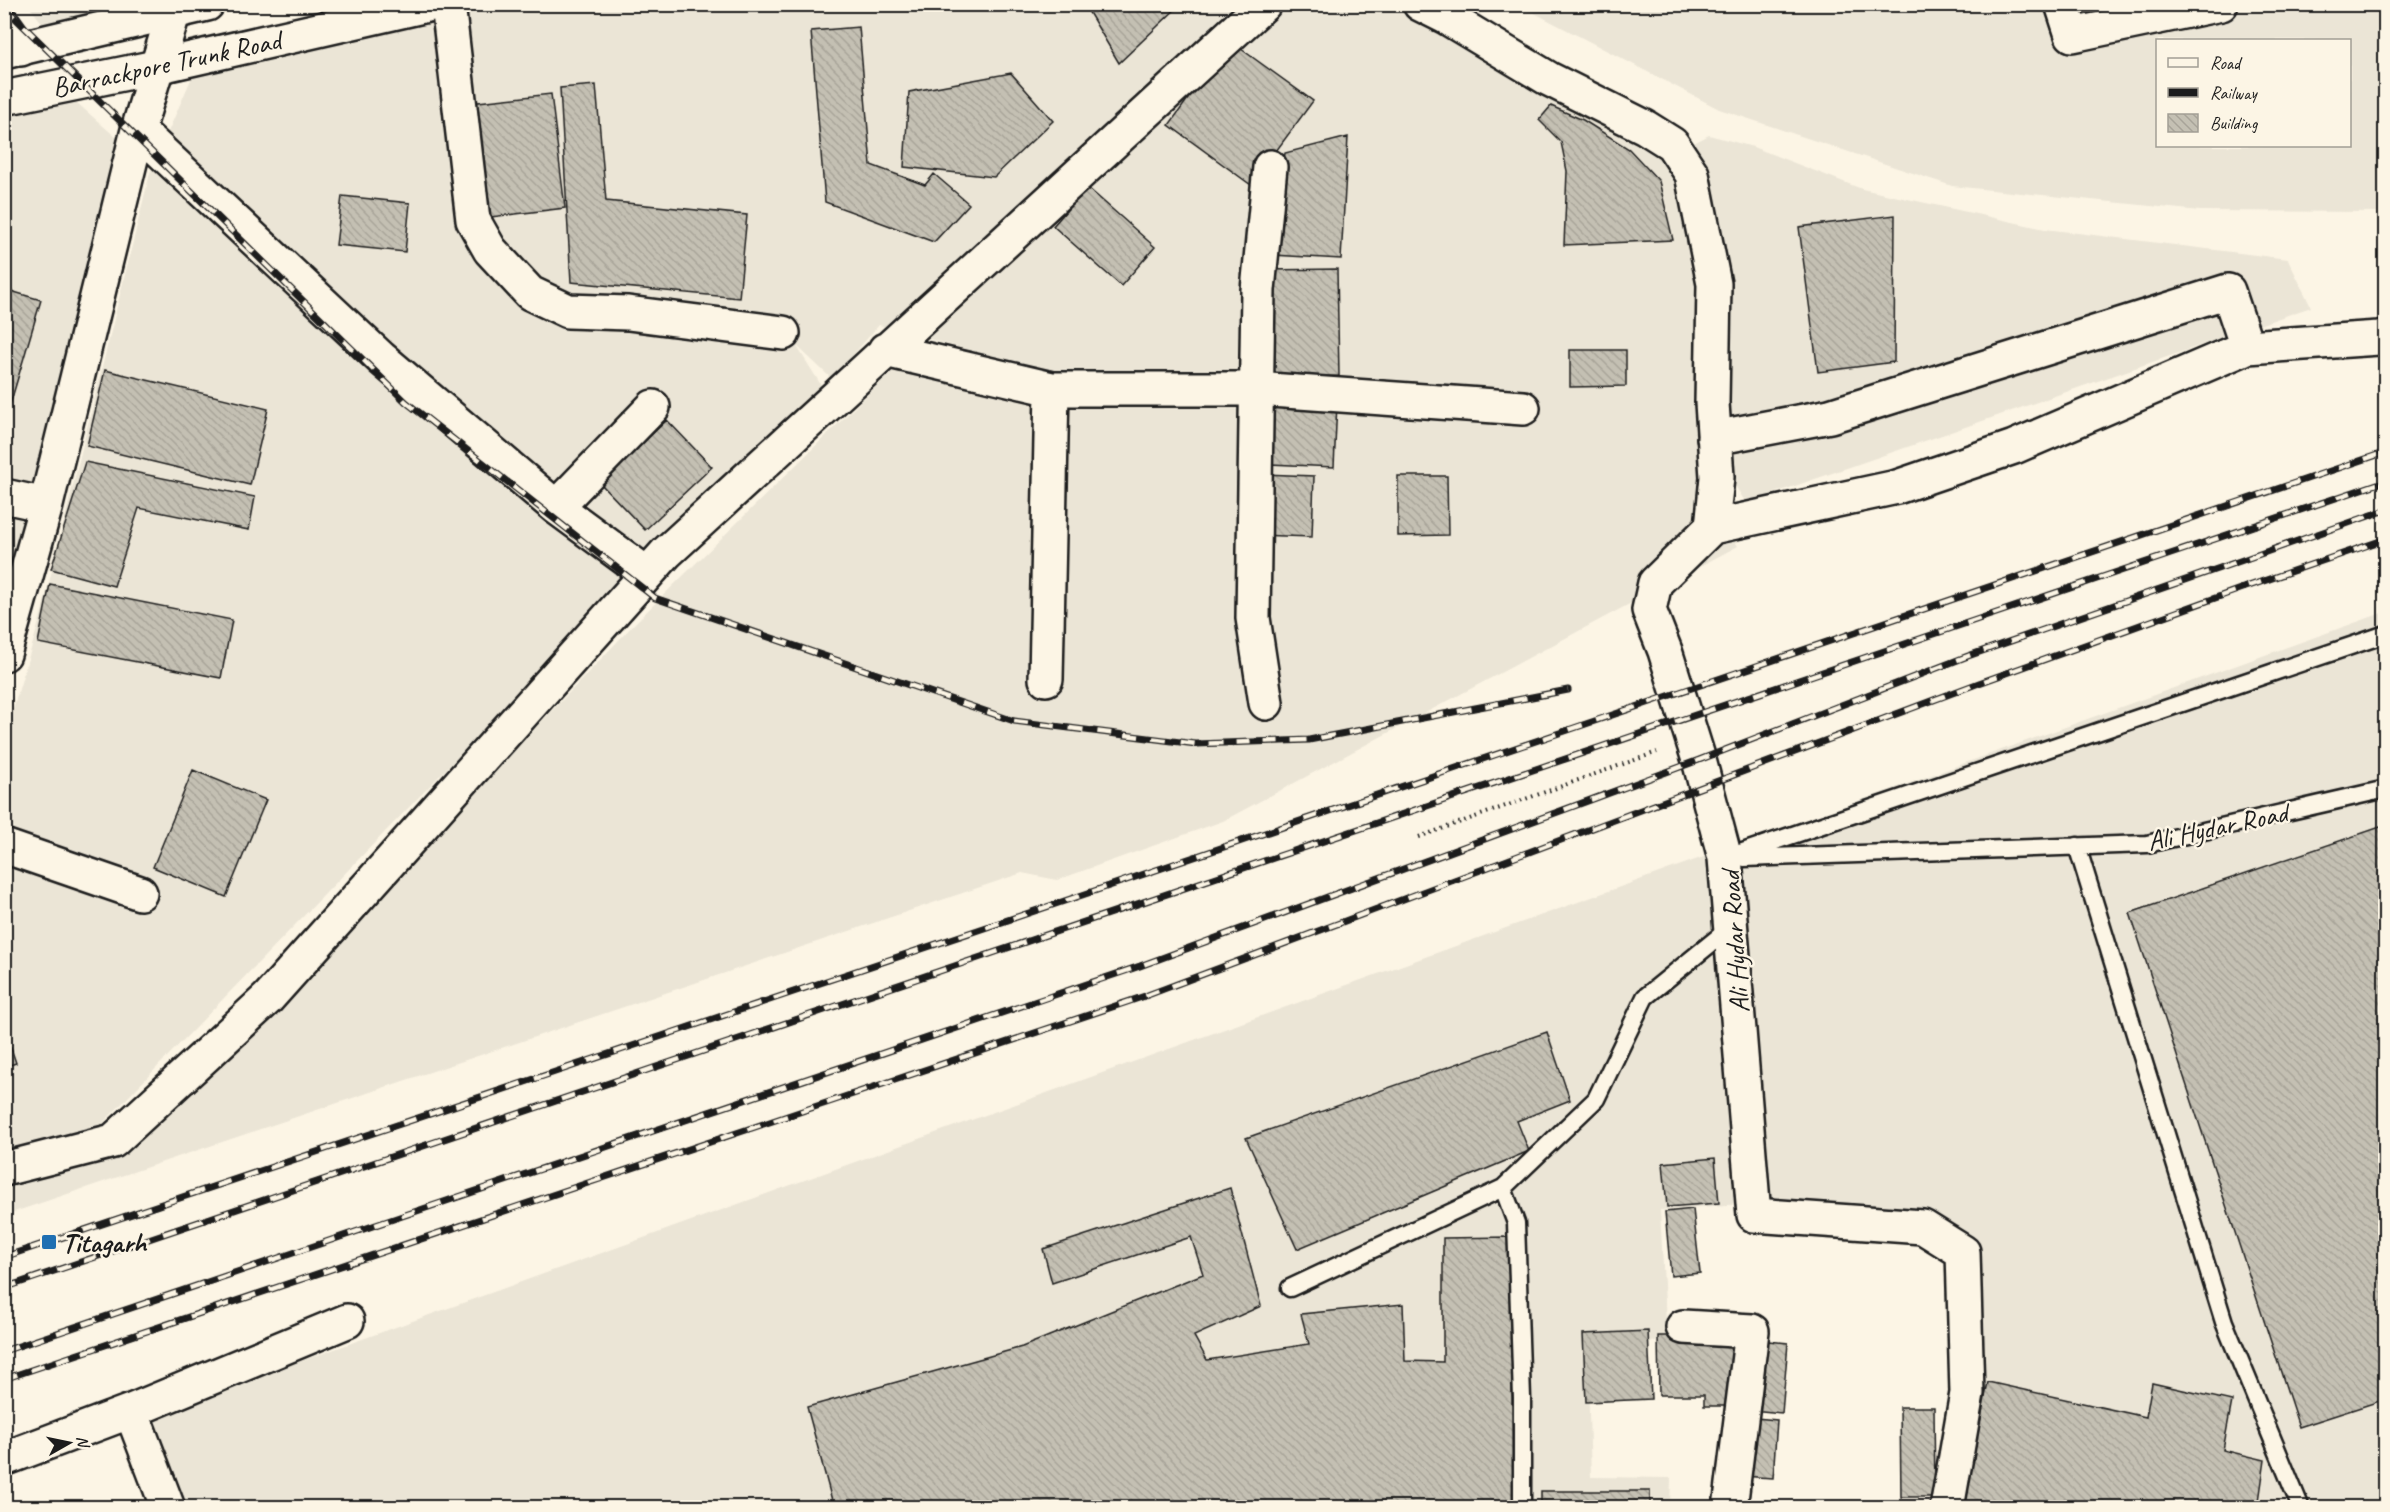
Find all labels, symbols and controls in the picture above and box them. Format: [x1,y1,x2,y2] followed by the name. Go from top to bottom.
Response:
[49,21,288,105] street label: Barrackpore Trunk Road
[2156,39,2351,147] legend
[2210,52,2243,74] text: Road
[2210,82,2258,104] text: Railway
[2210,112,2259,134] text: Building
[2144,794,2294,858] street label: Ali Hydar Road
[1712,866,1757,1014] street label: Ali Hydar Road
[62,1225,148,1260] place label: Titagarh
[40,1233,58,1251] marker: Titagarh
[39,1413,99,1473] north arrow
[72,1434,94,1450] text: N

